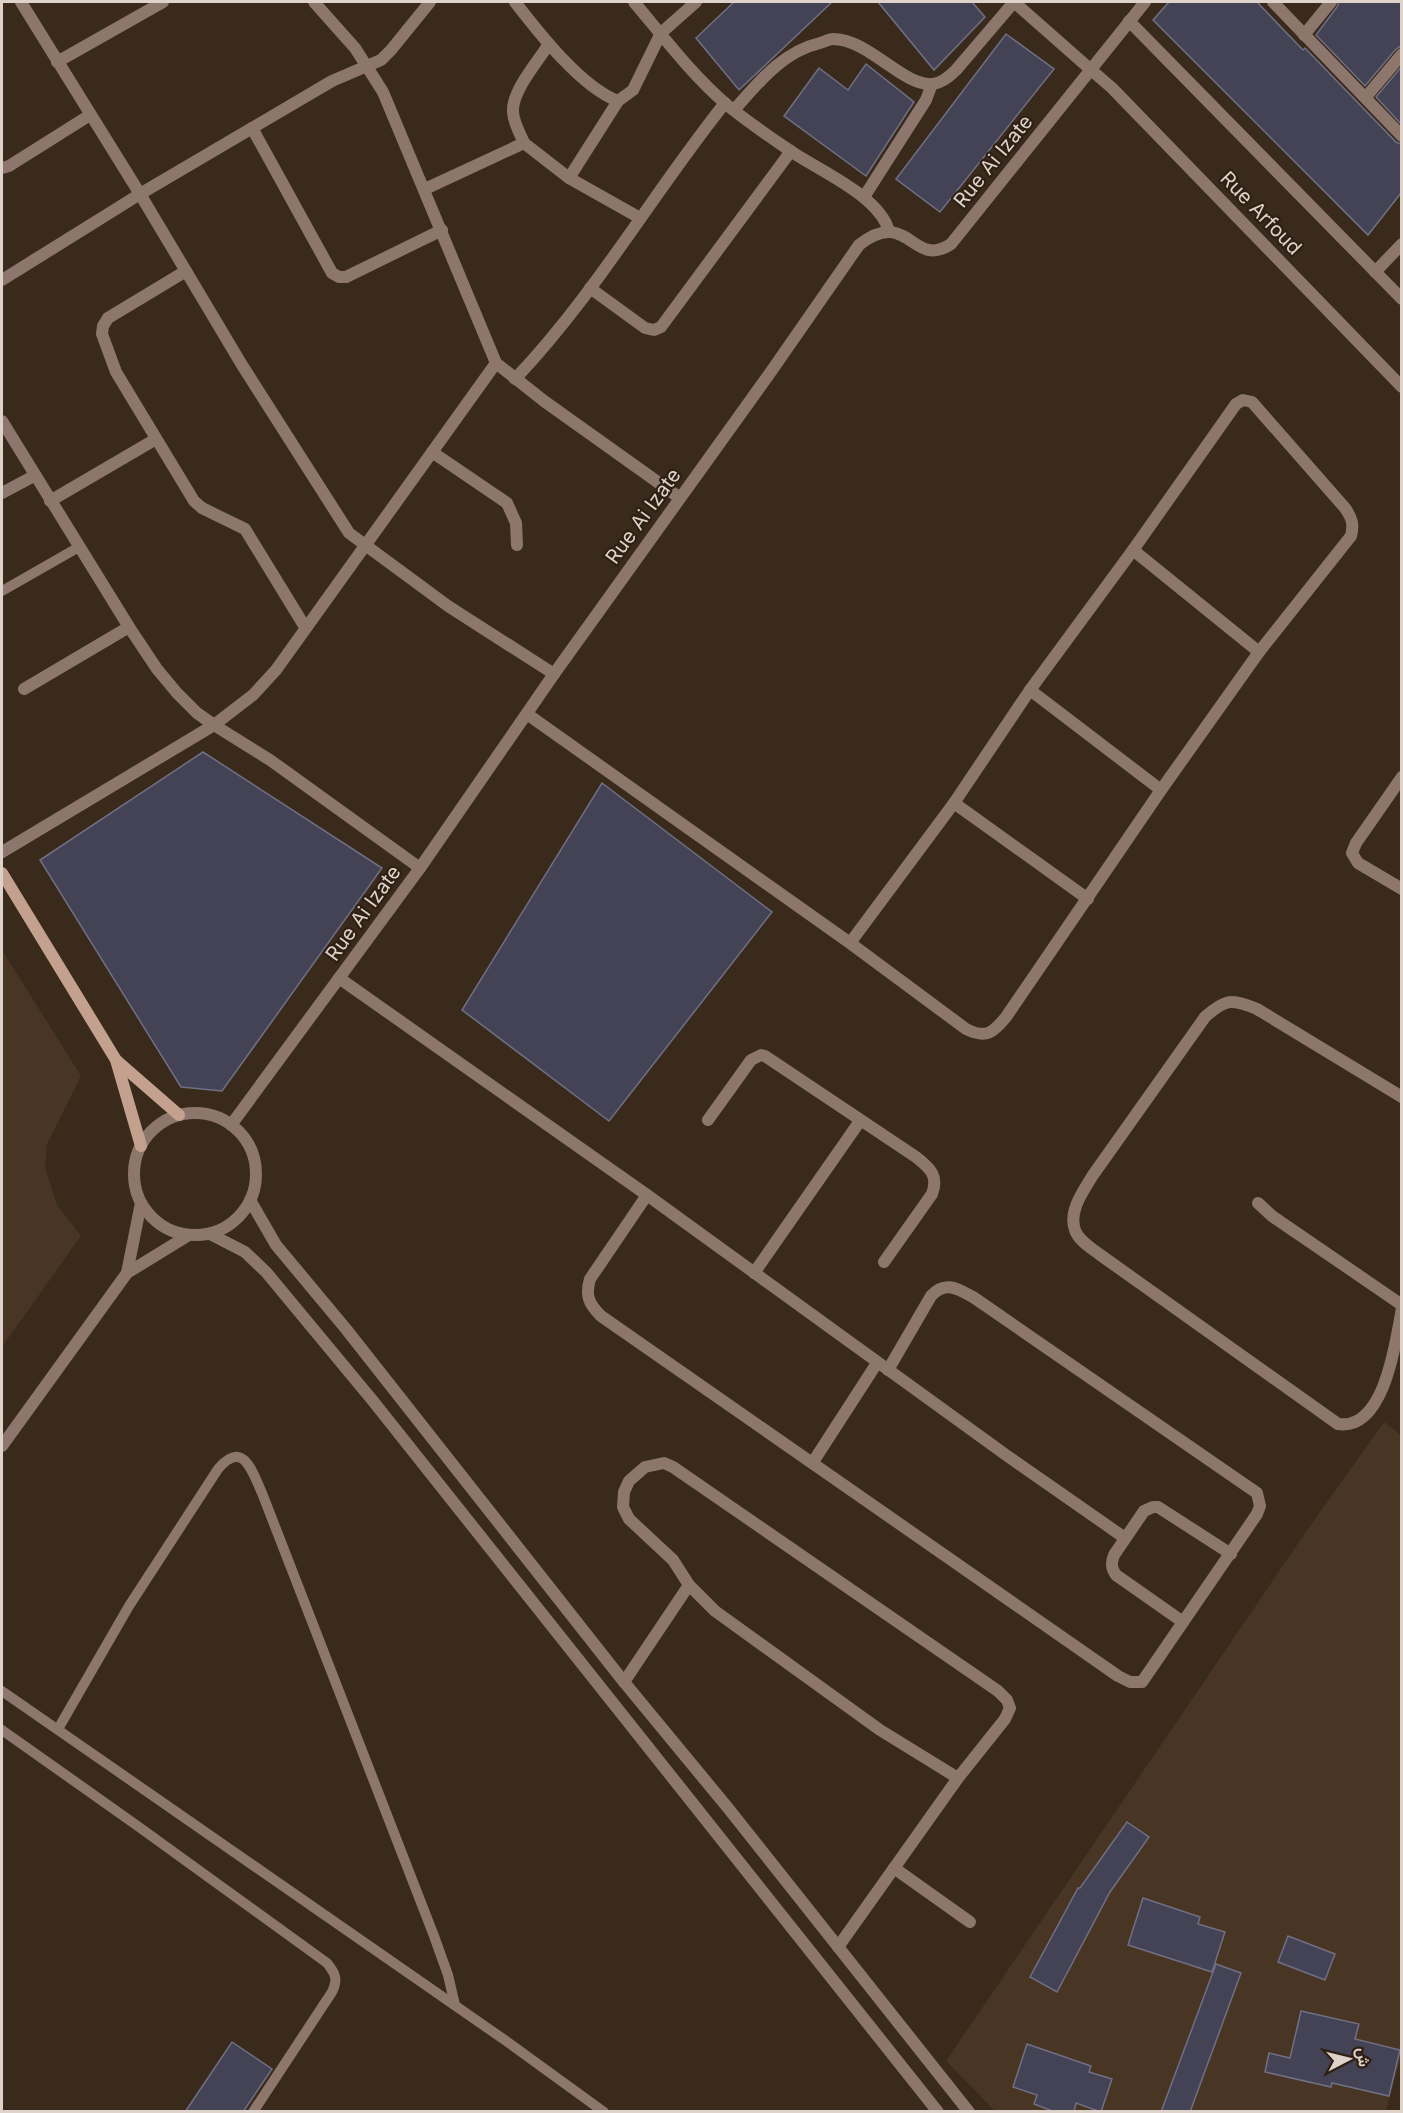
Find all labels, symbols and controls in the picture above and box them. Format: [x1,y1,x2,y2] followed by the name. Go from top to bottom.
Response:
[948,110,1038,212] street label: Rue Ai Izate
[1215,166,1307,260] street label: Rue Arfoud
[600,464,686,568] street label: Rue Ai Izate
[320,861,406,965] street label: Rue Ai Izate
[1319,2029,1379,2089] north arrow
[1353,2046,1375,2068] text: ش

